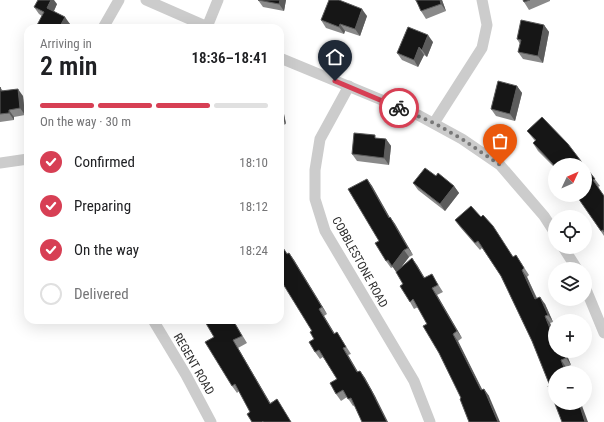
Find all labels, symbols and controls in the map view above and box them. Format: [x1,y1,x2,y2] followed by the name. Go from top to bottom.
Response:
[40,36,92,51] text: Arriving in
[318,40,352,81] pin
[324,46,346,68] icon: home
[191,49,268,67] text: 18:36–18:41
[40,51,98,81] text: 2 min
[379,88,419,128] courier
[388,97,410,119] icon: bike
[40,114,131,129] text: On the way · 30 m
[483,124,517,165] pin
[489,130,511,152] icon: bag
[40,151,62,173] icon: check
[74,153,135,171] text: Confirmed
[239,155,268,170] text: 18:10
[548,158,592,202] north arrow
[548,158,592,410] map controls
[40,195,62,217] icon: check
[74,197,131,215] text: Preparing
[239,199,268,214] text: 18:12
[548,210,592,254] button: locate
[329,214,391,310] street label: COBBLESTONE ROAD
[40,239,62,261] icon: check
[74,241,139,259] text: On the way
[239,243,268,258] text: 18:24
[548,262,592,306] button: layers
[74,285,129,303] text: Delivered
[548,314,592,358] button: +
[171,331,217,397] street label: REGENT ROAD
[548,366,592,410] button: −

